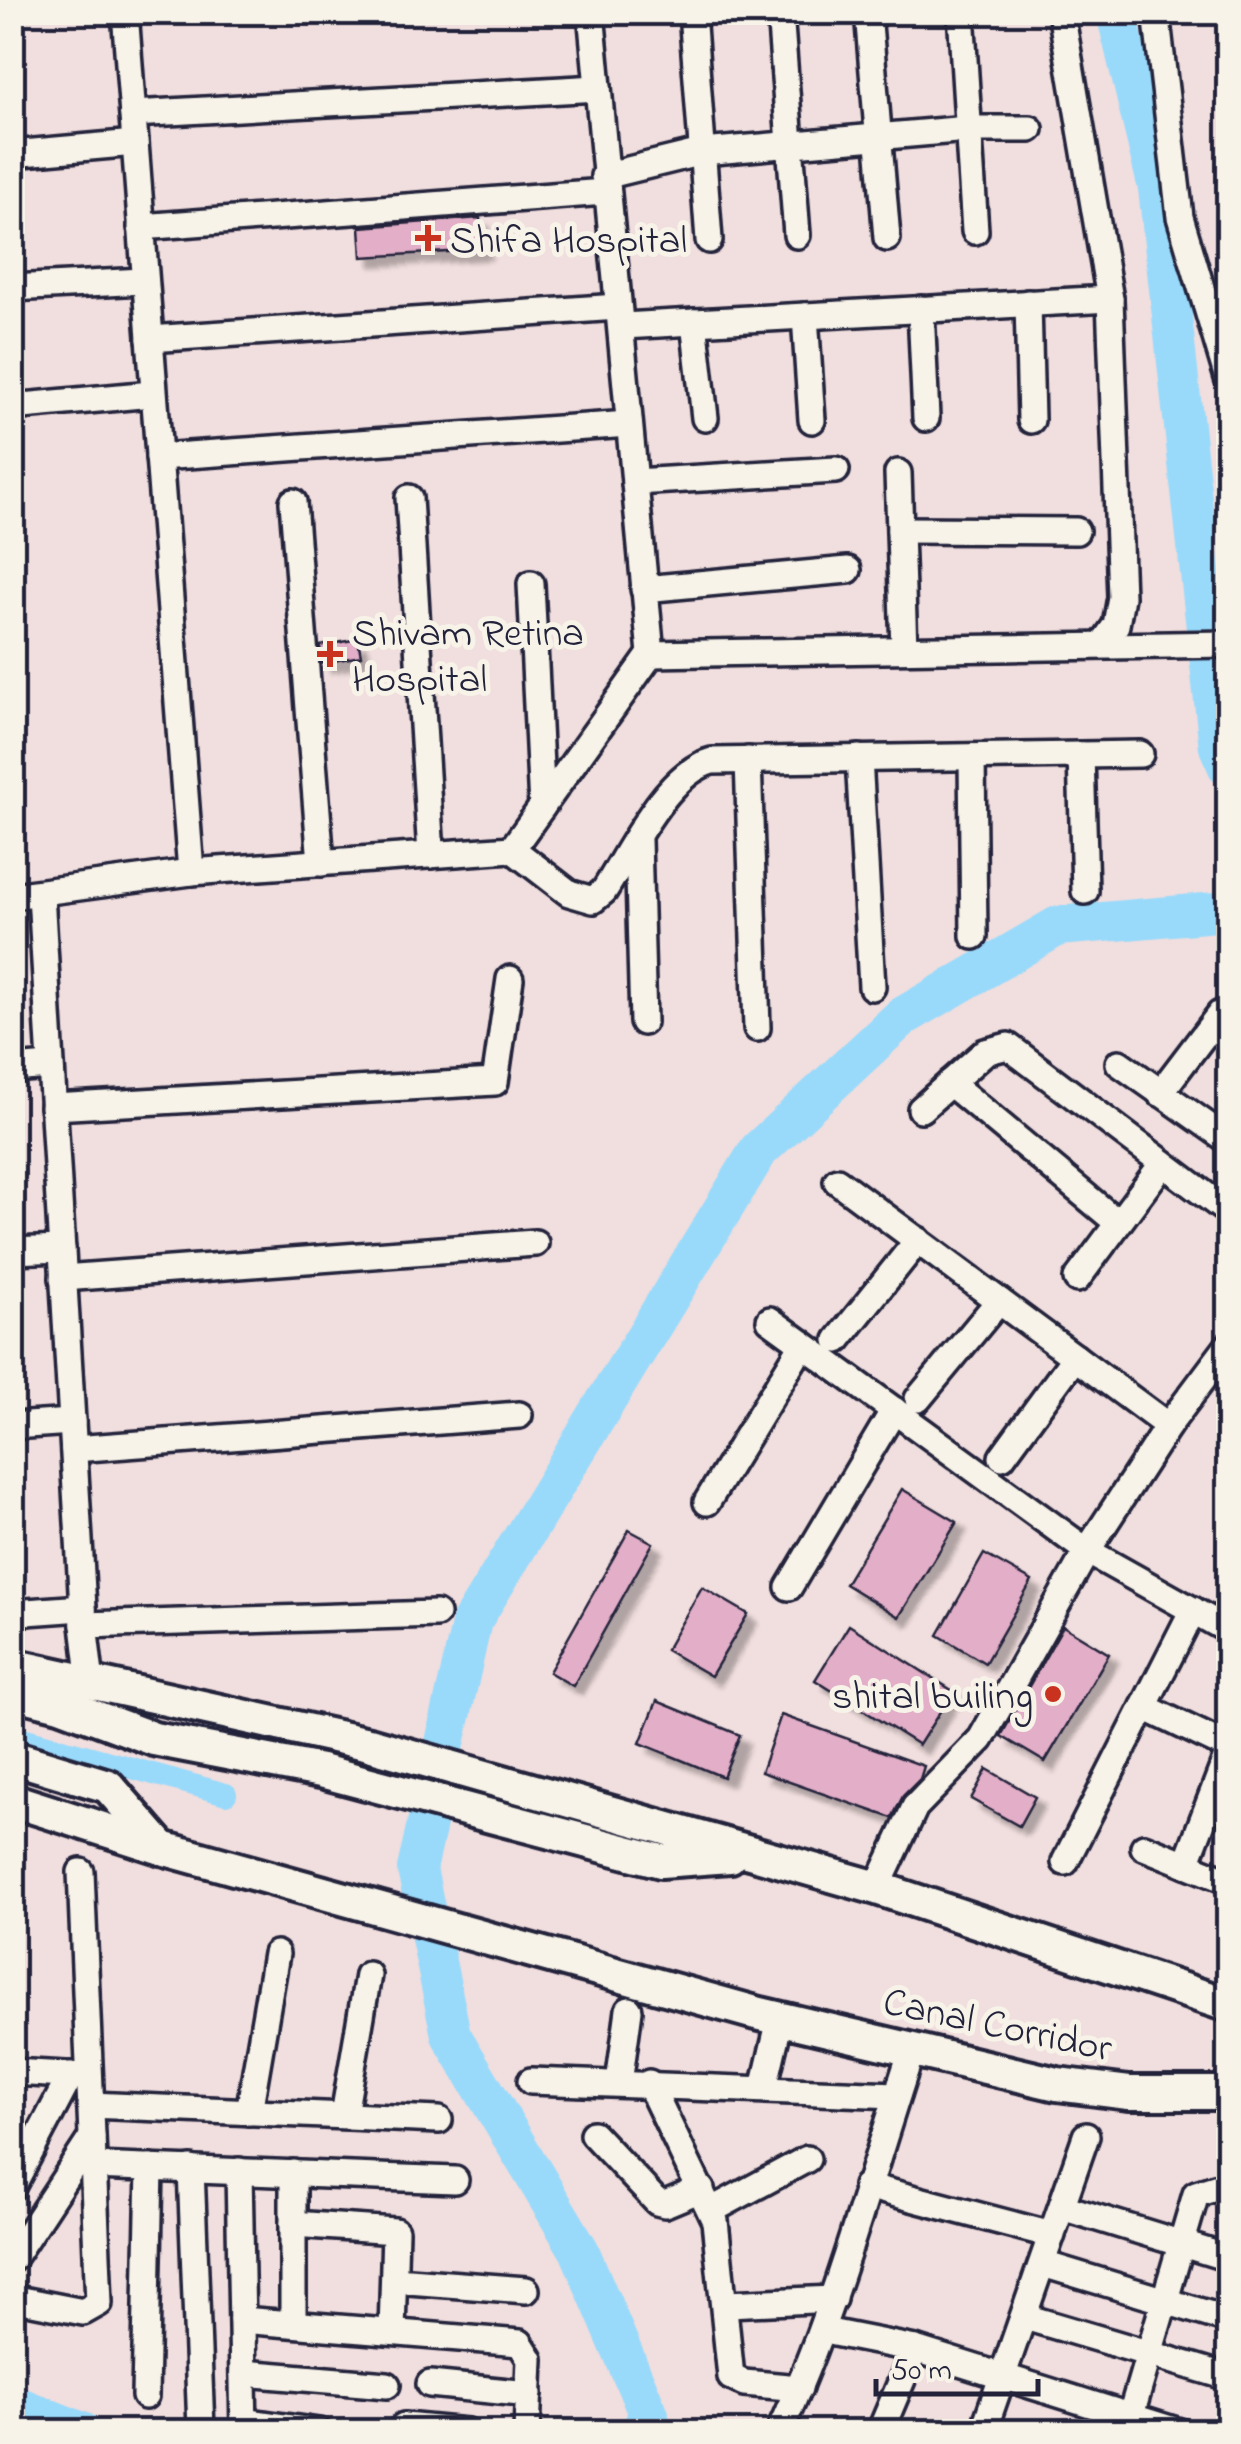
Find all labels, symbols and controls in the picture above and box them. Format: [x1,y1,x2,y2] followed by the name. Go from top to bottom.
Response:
[450,213,687,272] place label: Shifa Hospital
[415,225,441,251] marker: Shifa Hospital
[352,606,584,711] place label: Shivam Retina Hospital
[317,641,343,667] marker: Shivam Retina Hospital
[832,1669,1033,1728] place label: shital builing
[1042,1683,1064,1705] marker: shital builing
[877,1974,1117,2081] street label: Canal Corridor
[876,2334,1038,2396] scale bar
[891,2350,952,2394] text: 50 m

